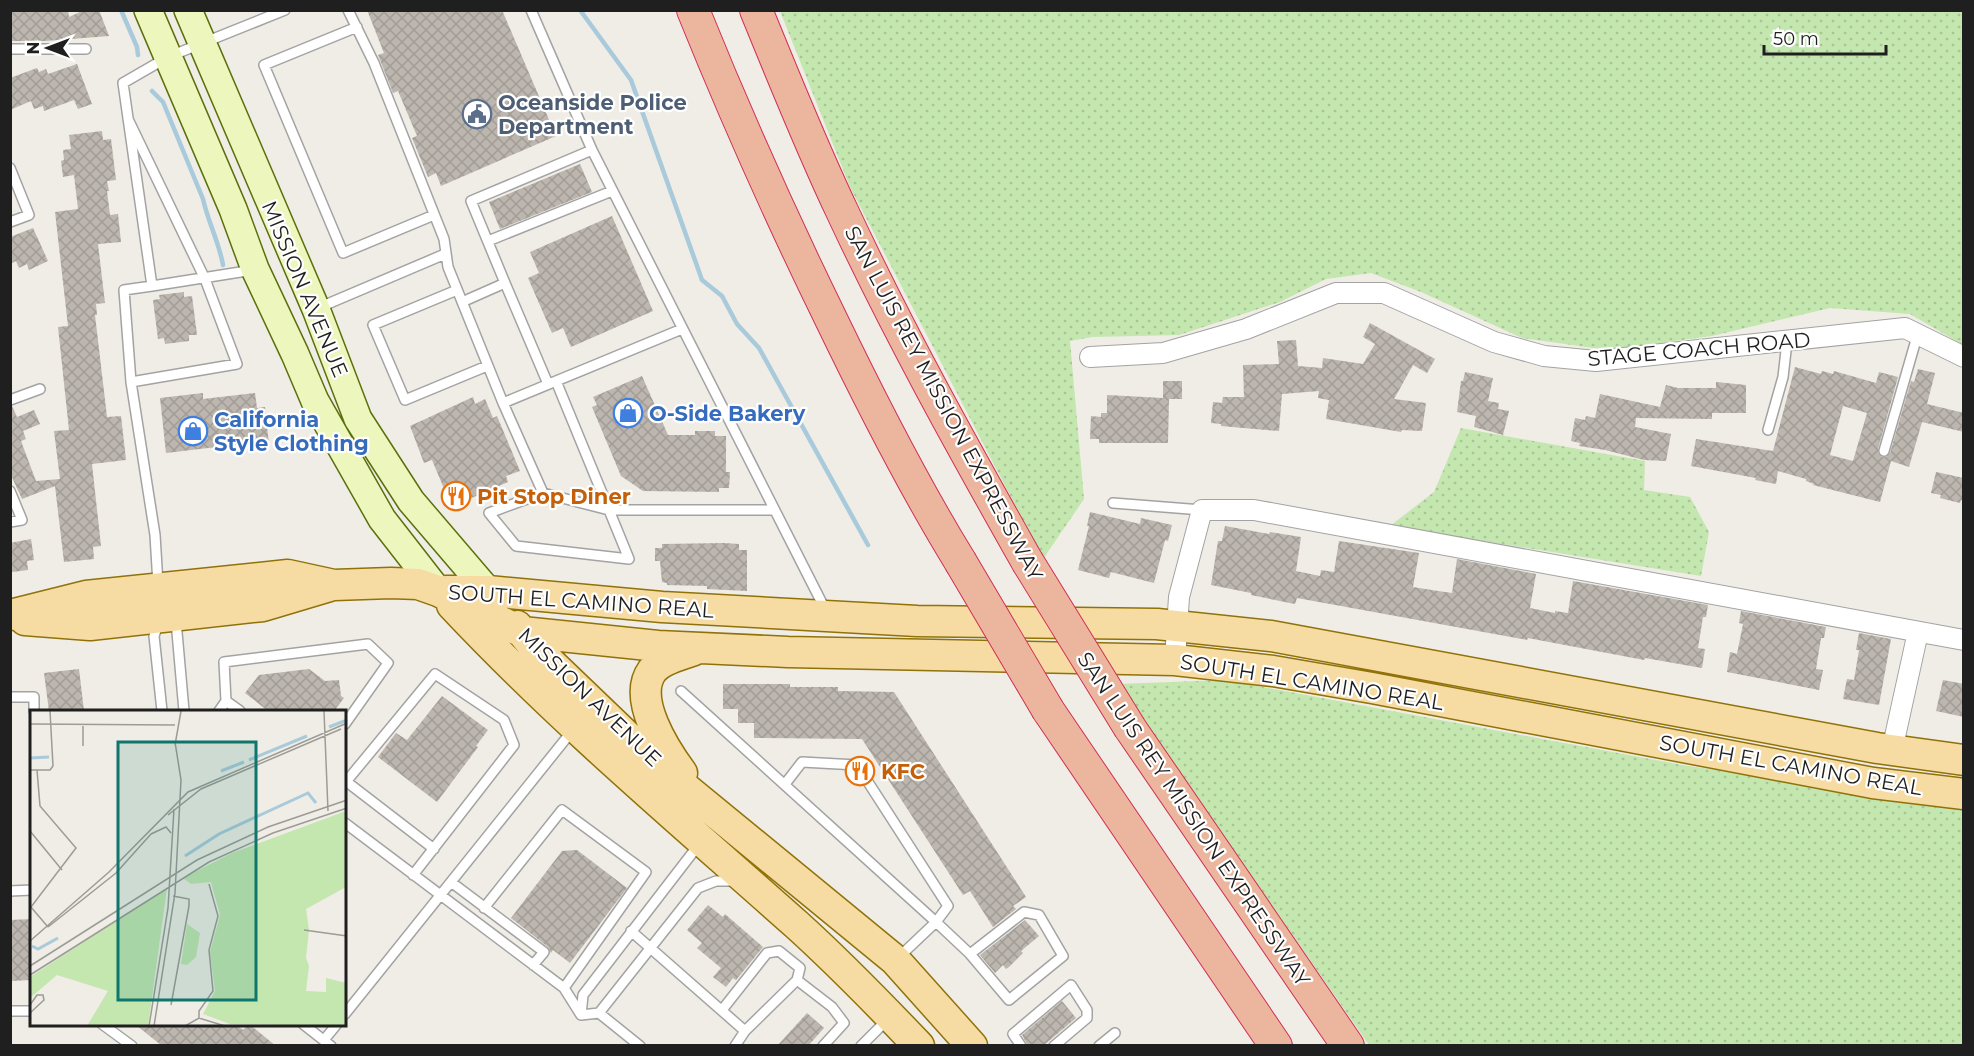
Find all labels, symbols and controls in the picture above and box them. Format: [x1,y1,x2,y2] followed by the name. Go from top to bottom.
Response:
[18,18,78,78] north arrow
[1764,18,1886,56] scale bar
[1773,28,1819,50] text: 50 m
[24,42,43,54] text: N
[498,90,687,139] place label: Oceanside Police Department
[461,98,493,130] public building icon: Oceanside Police Department
[257,197,353,381] street label: MISSION AVENUE
[840,221,1049,585] street label: SAN LUIS REY MISSION EXPRESSWAY
[1587,327,1811,371] street label: STAGE COACH ROAD
[612,397,644,429] shop icon: O-Side Bakery
[649,401,806,426] place label: O-Side Bakery
[214,407,369,456] place label: California Style Clothing
[177,415,209,447] shop icon: California Style Clothing
[440,480,472,512] restaurant icon: Pit Stop Diner
[477,484,631,509] place label: Pit Stop Diner
[447,579,715,623] street label: SOUTH EL CAMINO REAL
[513,622,667,772] street label: MISSION AVENUE
[1072,647,1316,991] street label: SAN LUIS REY MISSION EXPRESSWAY
[1179,649,1446,715] street label: SOUTH EL CAMINO REAL
[30,710,346,1026] inset map
[1658,730,1925,801] street label: SOUTH EL CAMINO REAL
[844,755,876,787] restaurant icon: KFC
[881,759,925,784] place label: KFC

